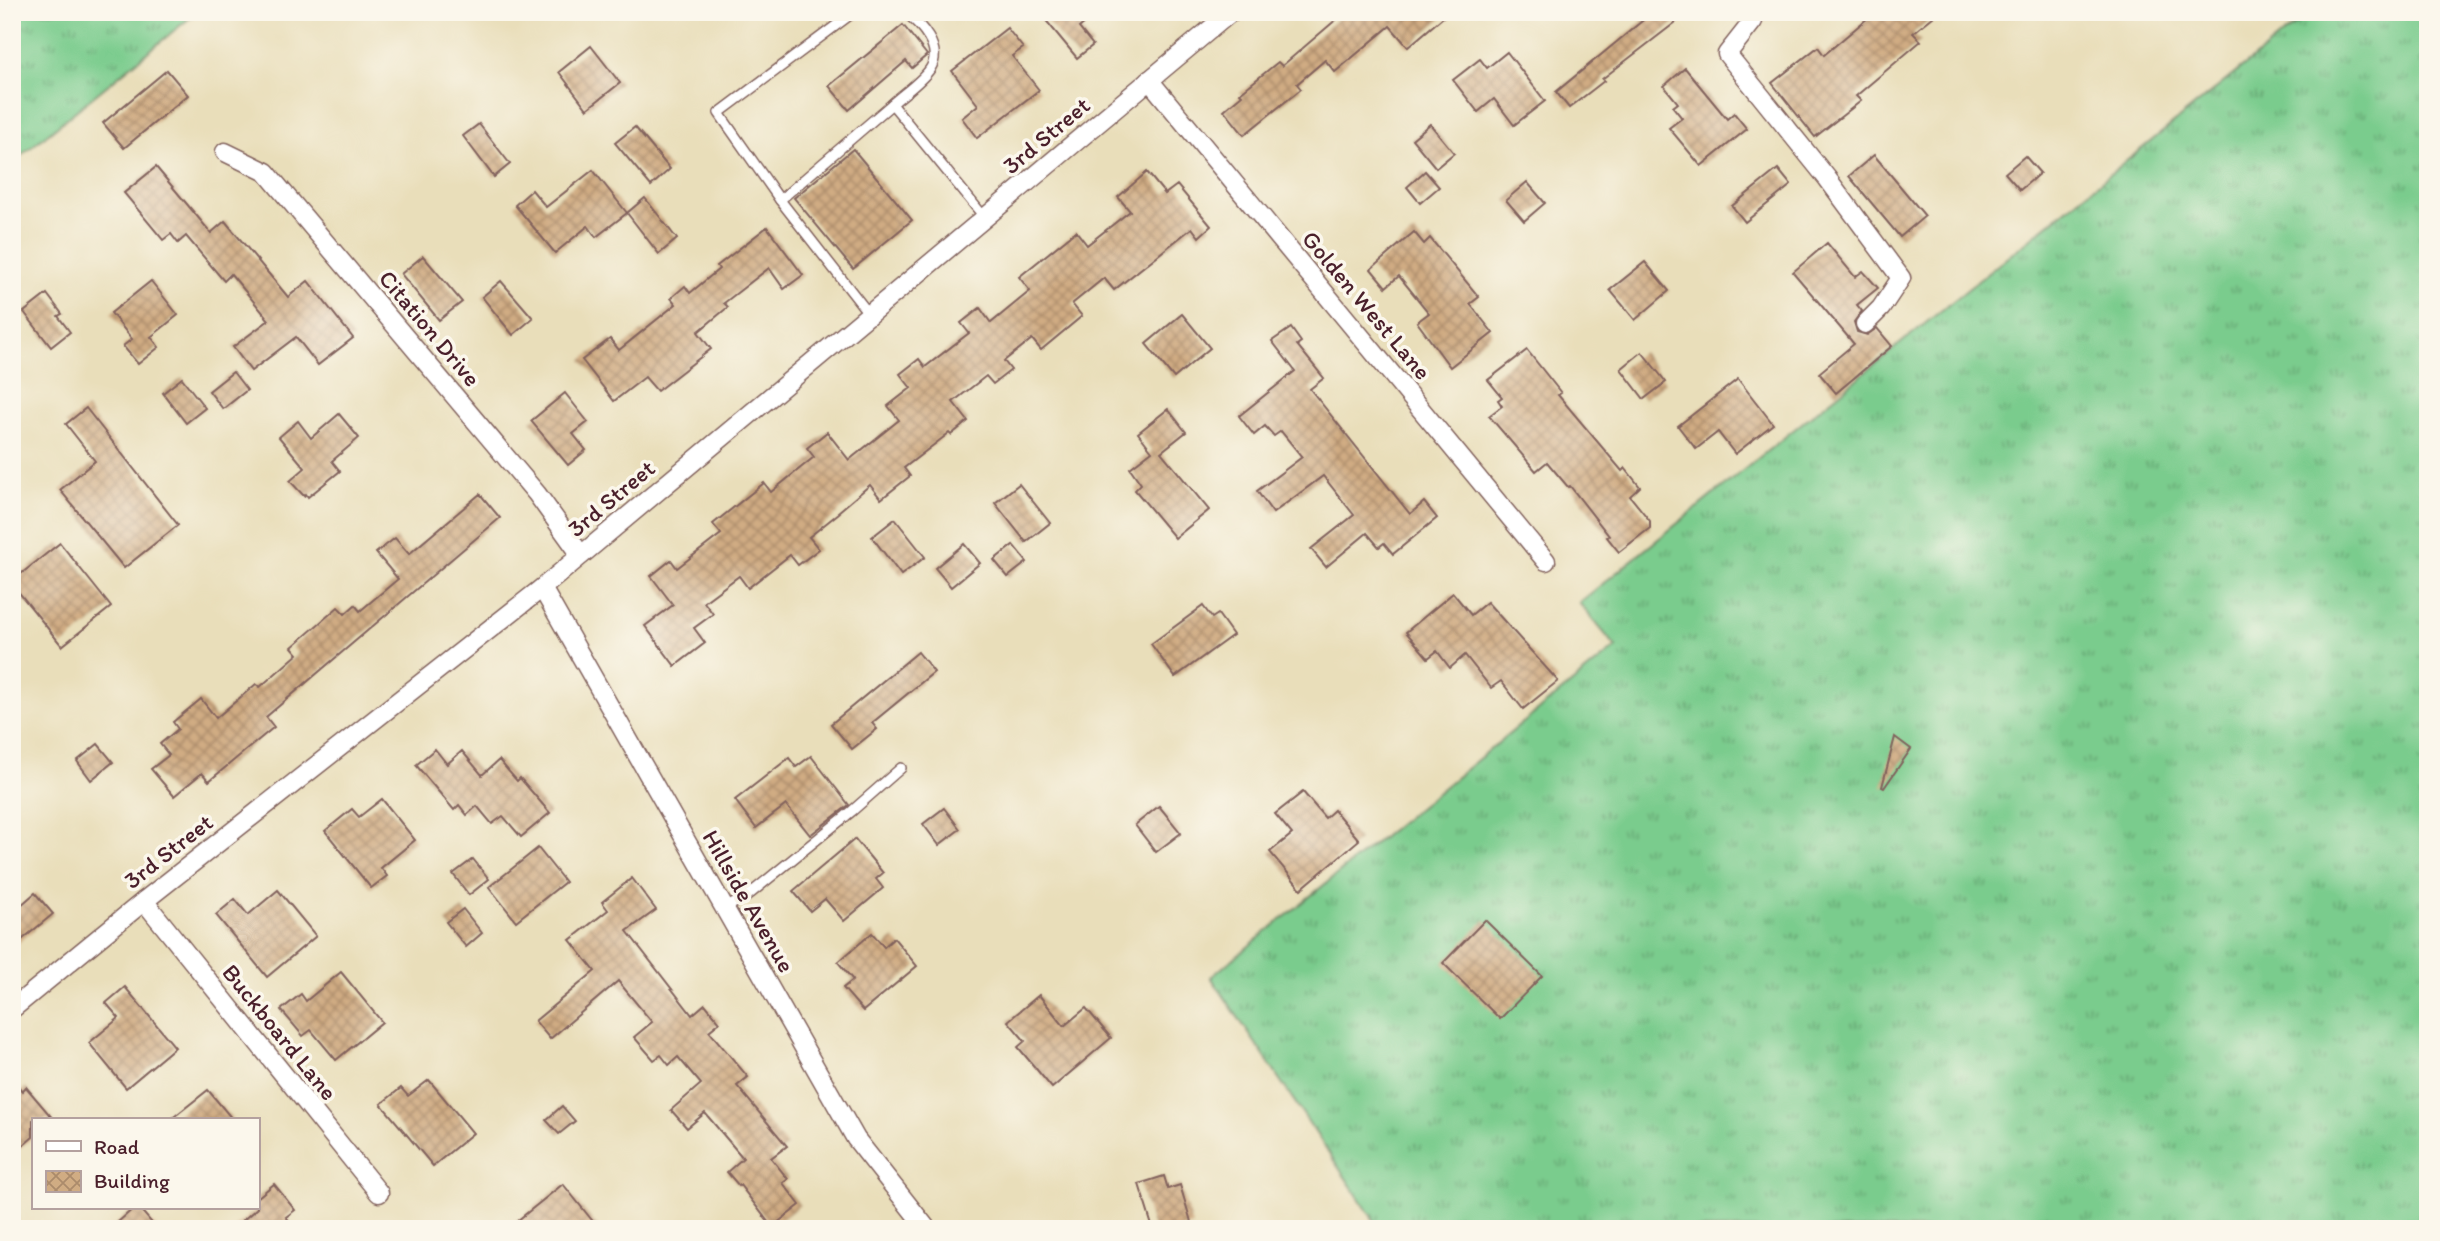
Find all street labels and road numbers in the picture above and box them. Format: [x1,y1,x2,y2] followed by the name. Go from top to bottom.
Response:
[997,90,1095,180] street label: 3rd Street
[1296,225,1438,385] street label: Golden West Lane
[373,264,487,392] street label: Citation Drive
[562,453,660,543] street label: 3rd Street
[118,807,218,895] street label: 3rd Street
[697,825,801,977] street label: Hillside Avenue
[216,958,344,1106] street label: Buckboard Lane

